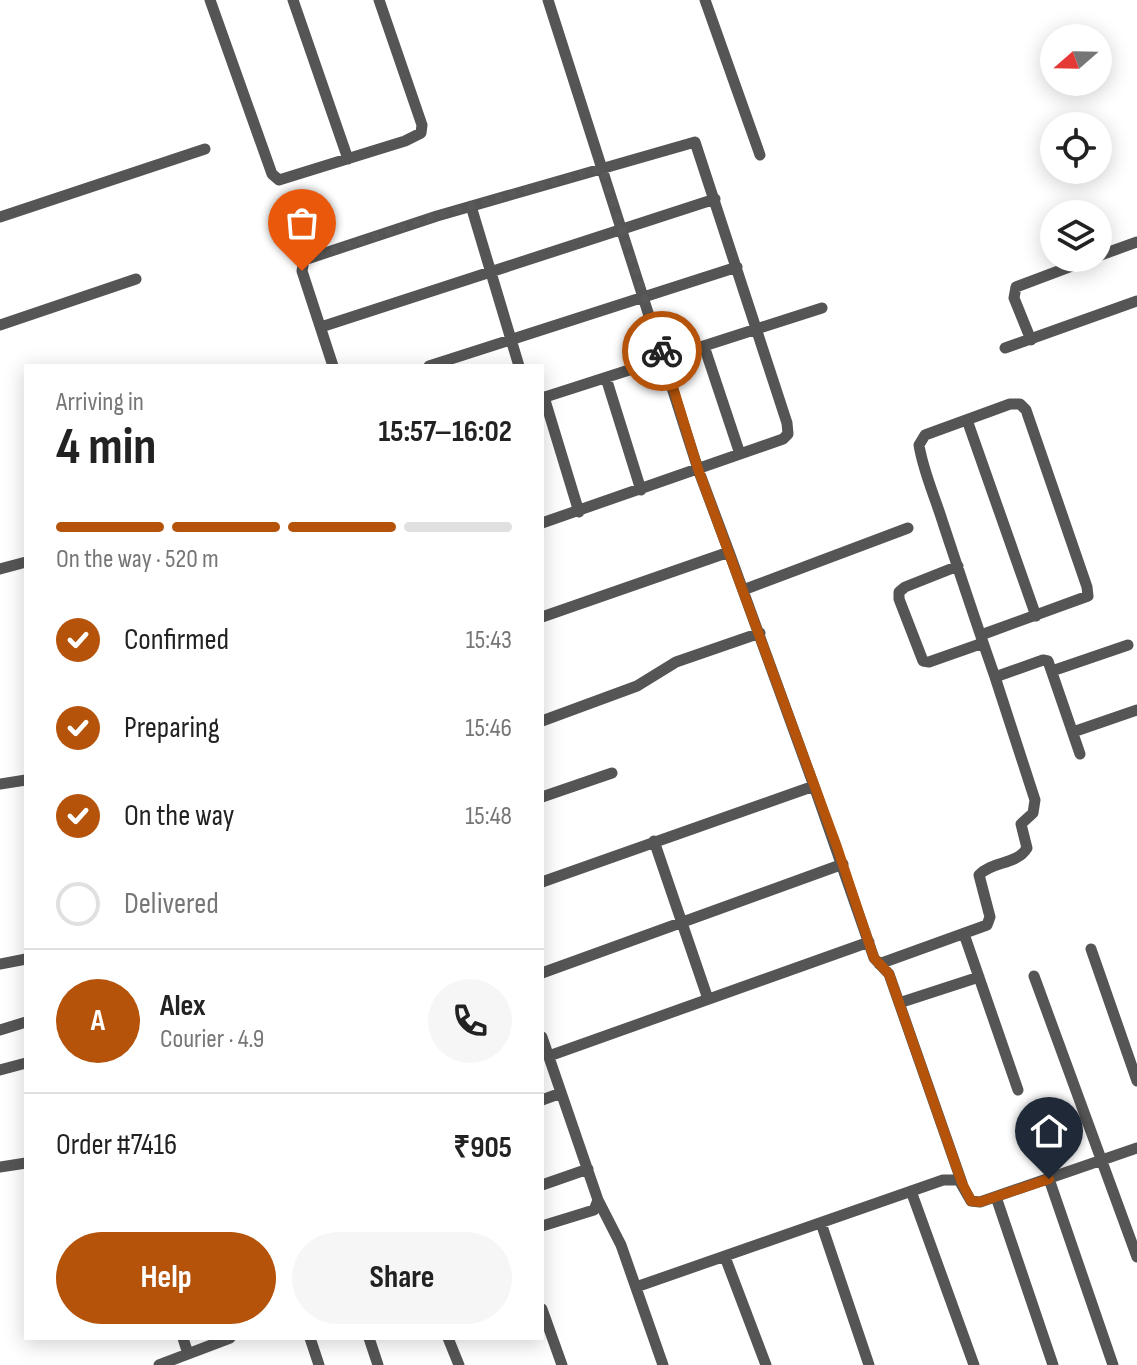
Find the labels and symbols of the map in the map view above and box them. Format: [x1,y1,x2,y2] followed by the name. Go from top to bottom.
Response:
[1040,24,1112,96] north arrow
[268,189,336,271] pin
[622,311,702,391] courier
[1015,1097,1083,1179] pin

